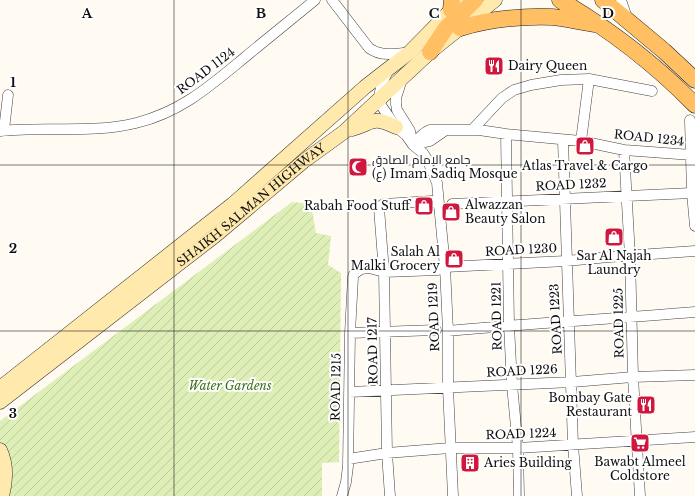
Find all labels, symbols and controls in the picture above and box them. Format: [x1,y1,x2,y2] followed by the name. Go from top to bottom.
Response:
[81,5,93,22] text: A
[256,5,266,22] text: B
[429,5,440,22] text: C
[602,5,614,22] text: D
[174,44,238,97] street label: ROAD 1124
[483,55,505,77] restaurant icon: Dairy Queen
[508,58,587,73] place label: Dairy Queen
[10,74,16,91] text: 1
[613,126,685,149] street label: ROAD 1234
[574,135,596,157] shop icon: Atlas Travel & Cargo
[173,140,328,270] street label: SHAIKH SALMAN HIGHWAY
[372,152,518,182] place label: جامع الإمام الصادق (ع) Imam Sadiq Mosque
[347,156,369,178] mosque icon: جامع الإمام الصادق (ع) Imam Sadiq Mosque
[521,158,648,173] place label: Atlas Travel & Cargo
[535,175,607,194] street label: ROAD 1232
[413,195,435,217] shop icon: Rabah Food Stuff
[464,197,545,226] place label: Alwazzan Beauty Salon
[304,198,411,213] place label: Rabah Food Stuff
[440,201,462,223] shop icon: Alwazzan Beauty Salon
[603,226,625,248] shop icon: Sar Al Najah Laundry
[9,240,17,257] text: 2
[485,240,557,259] street label: ROAD 1230
[351,244,440,273] place label: Salah Al Malki Grocery
[443,248,465,270] shop icon: Salah Al Malki Grocery
[577,248,651,277] place label: Sar Al Najah Laundry
[488,281,505,351] street label: ROAD 1221
[425,282,442,352] street label: ROAD 1219
[546,283,565,355] street label: ROAD 1223
[610,287,627,358] street label: ROAD 1225
[364,316,381,385] street label: ROAD 1217
[327,352,344,421] street label: ROAD 1215
[486,361,558,380] street label: ROAD 1226
[189,378,272,393] park label: Water Gardens
[549,390,632,419] place label: Bombay Gate Restaurant
[635,394,657,416] restaurant icon: Bombay Gate Restaurant
[9,405,17,422] text: 3
[485,425,557,442] street label: ROAD 1224
[629,432,651,454] supermarket icon: Bawabt Almeel Coldstore
[459,452,481,474] building icon: Aries Building
[594,454,686,483] place label: Bawabt Almeel Coldstore
[483,455,572,470] place label: Aries Building

